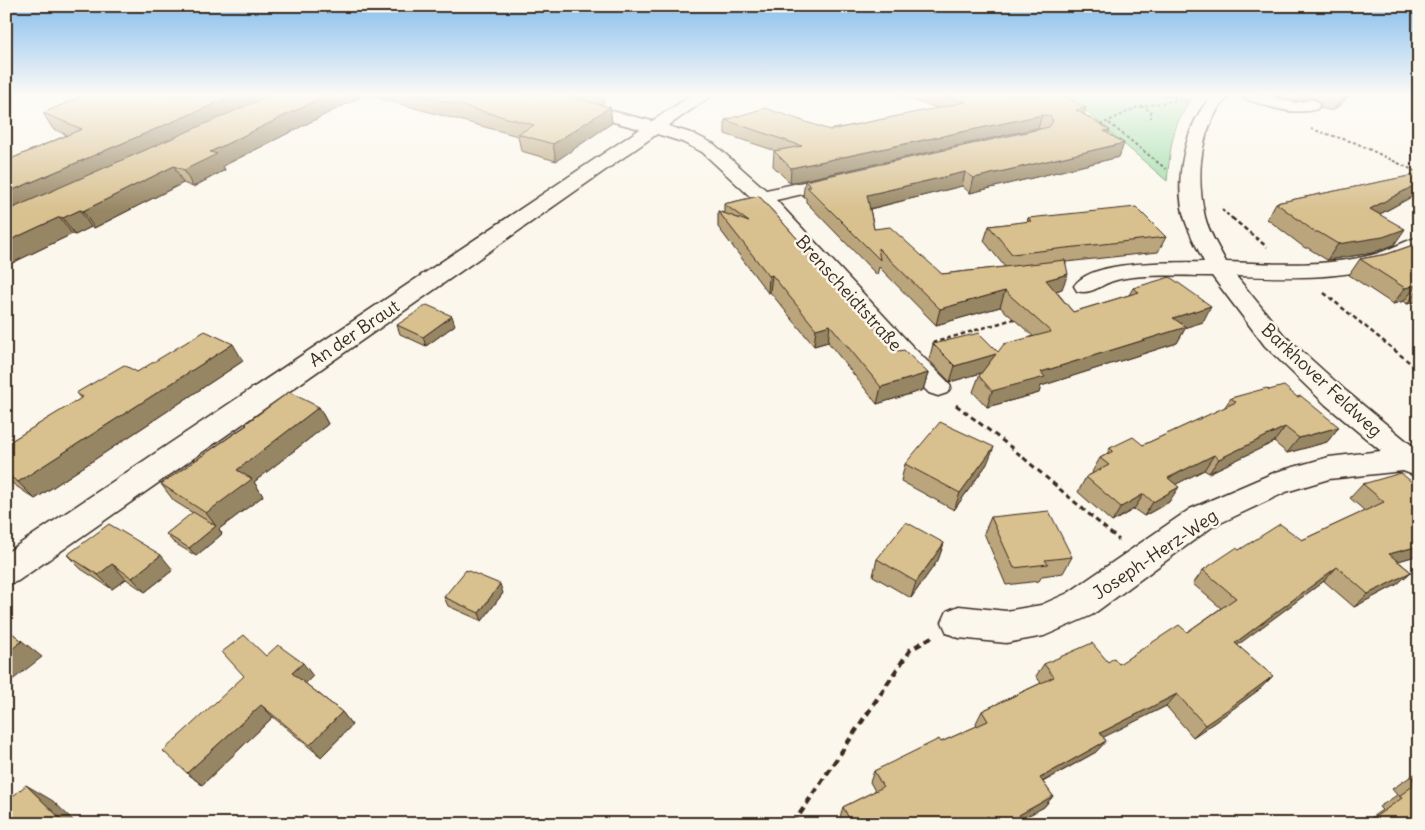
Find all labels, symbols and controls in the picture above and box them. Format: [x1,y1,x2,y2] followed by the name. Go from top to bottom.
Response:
[791,230,907,356] street label: Brenscheidtstraße
[305,294,403,372] street label: An der Braut
[1257,318,1387,442] street label: Barkhover Feldweg
[1088,504,1222,604] street label: Joseph-Herz-Weg

